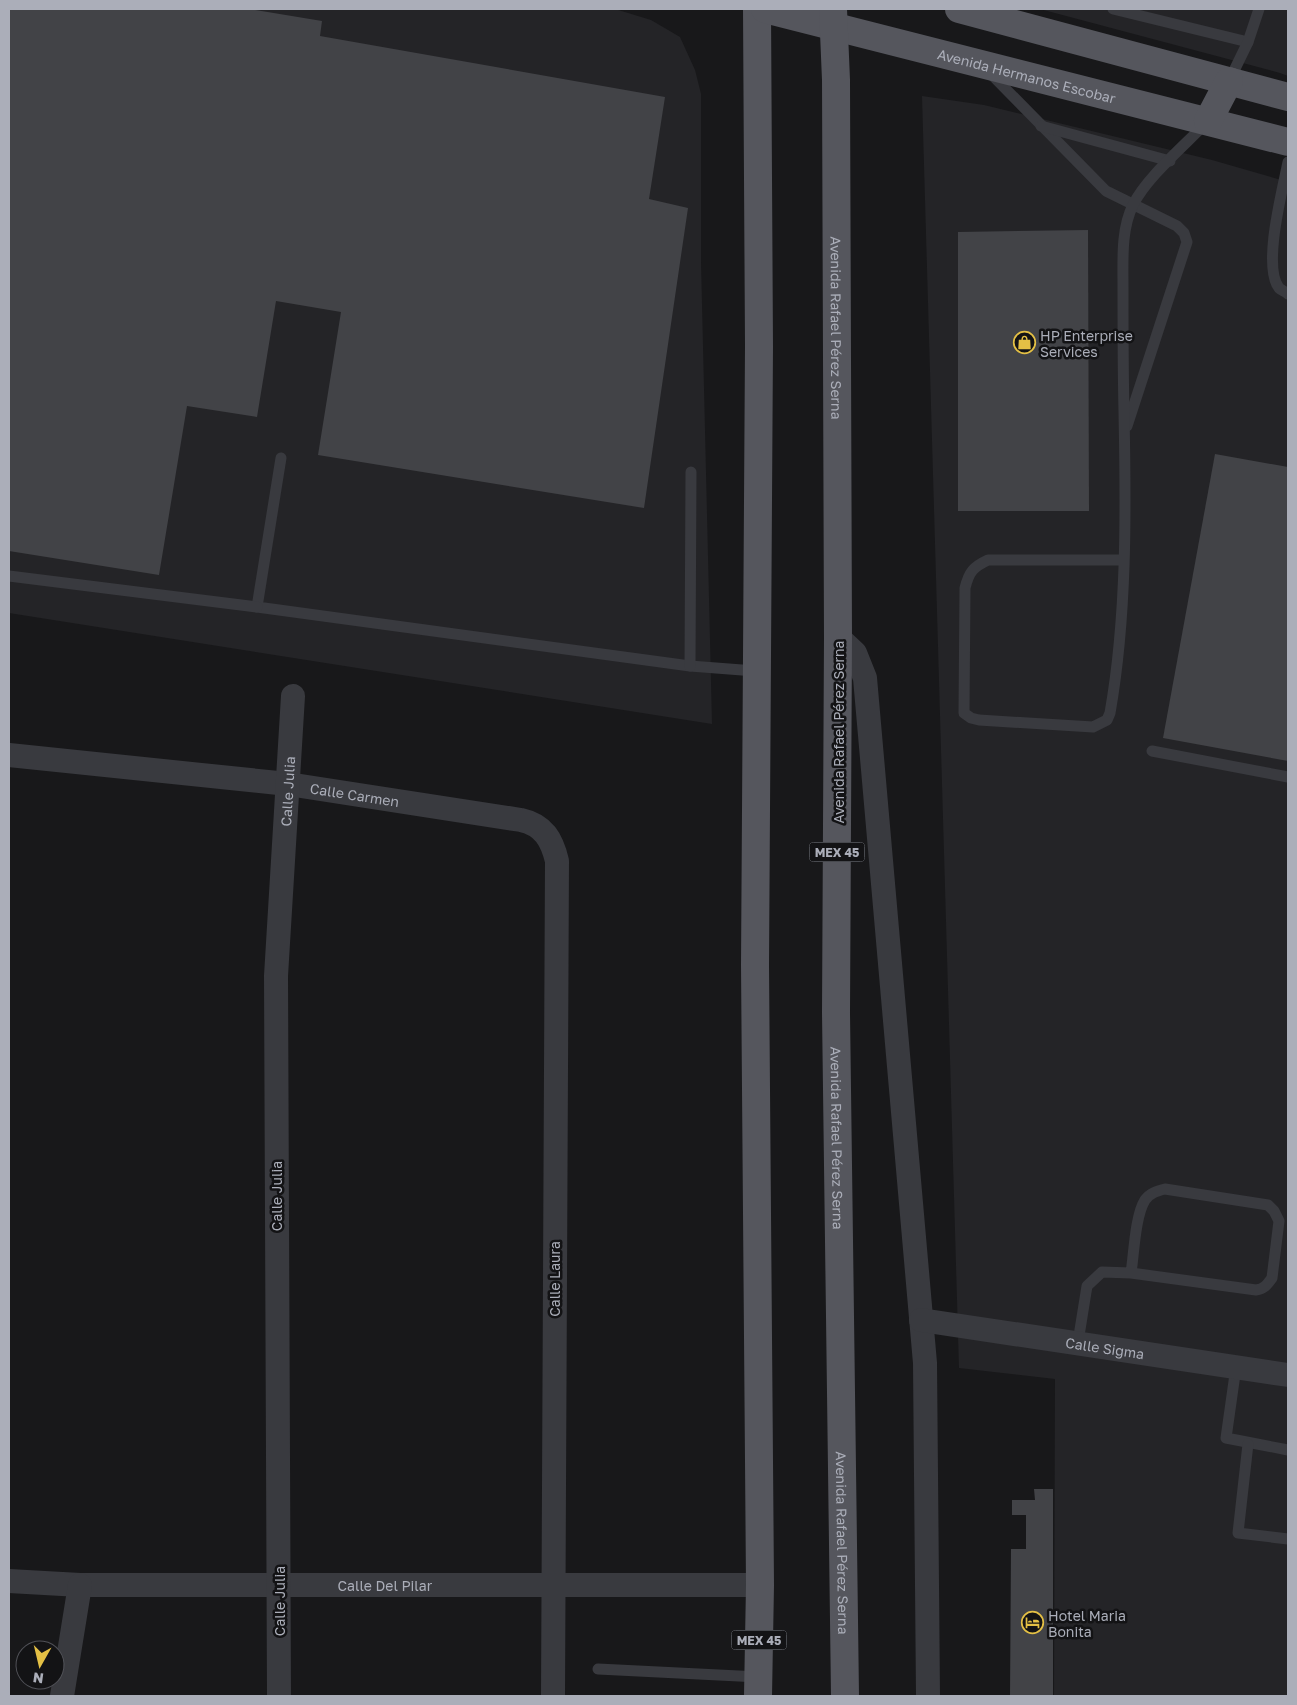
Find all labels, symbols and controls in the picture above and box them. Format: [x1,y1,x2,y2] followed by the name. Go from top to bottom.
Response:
[936,45,1118,106] street label: Avenida Hermanos Escobar
[828,236,846,420] street label: Avenida Rafael Pérez Serna
[1040,327,1133,360] place label: HP Enterprise Services
[1012,331,1036,355] shop icon: HP Enterprise Services
[830,640,847,824] street label: Avenida Rafael Pérez Serna
[277,756,298,827] street label: Calle Julia
[309,779,400,810] street label: Calle Carmen
[810,842,864,862] road number: MEX 45
[828,1046,847,1230] street label: Avenida Rafael Pérez Serna
[268,1161,285,1231] street label: Calle Julia
[546,1241,563,1317] street label: Calle Laura
[1064,1333,1146,1362] street label: Calle Sigma
[833,1451,853,1635] street label: Avenida Rafael Pérez Serna
[271,1566,288,1636] street label: Calle Julia
[338,1577,433,1594] street label: Calle Del Pilar
[1048,1607,1126,1640] place label: Hotel Maria Bonita
[1020,1611,1044,1635] hotel icon: Hotel Maria Bonita
[732,1630,786,1650] road number: MEX 45
[15,1640,65,1690] north arrow
[32,1669,45,1688] text: N

